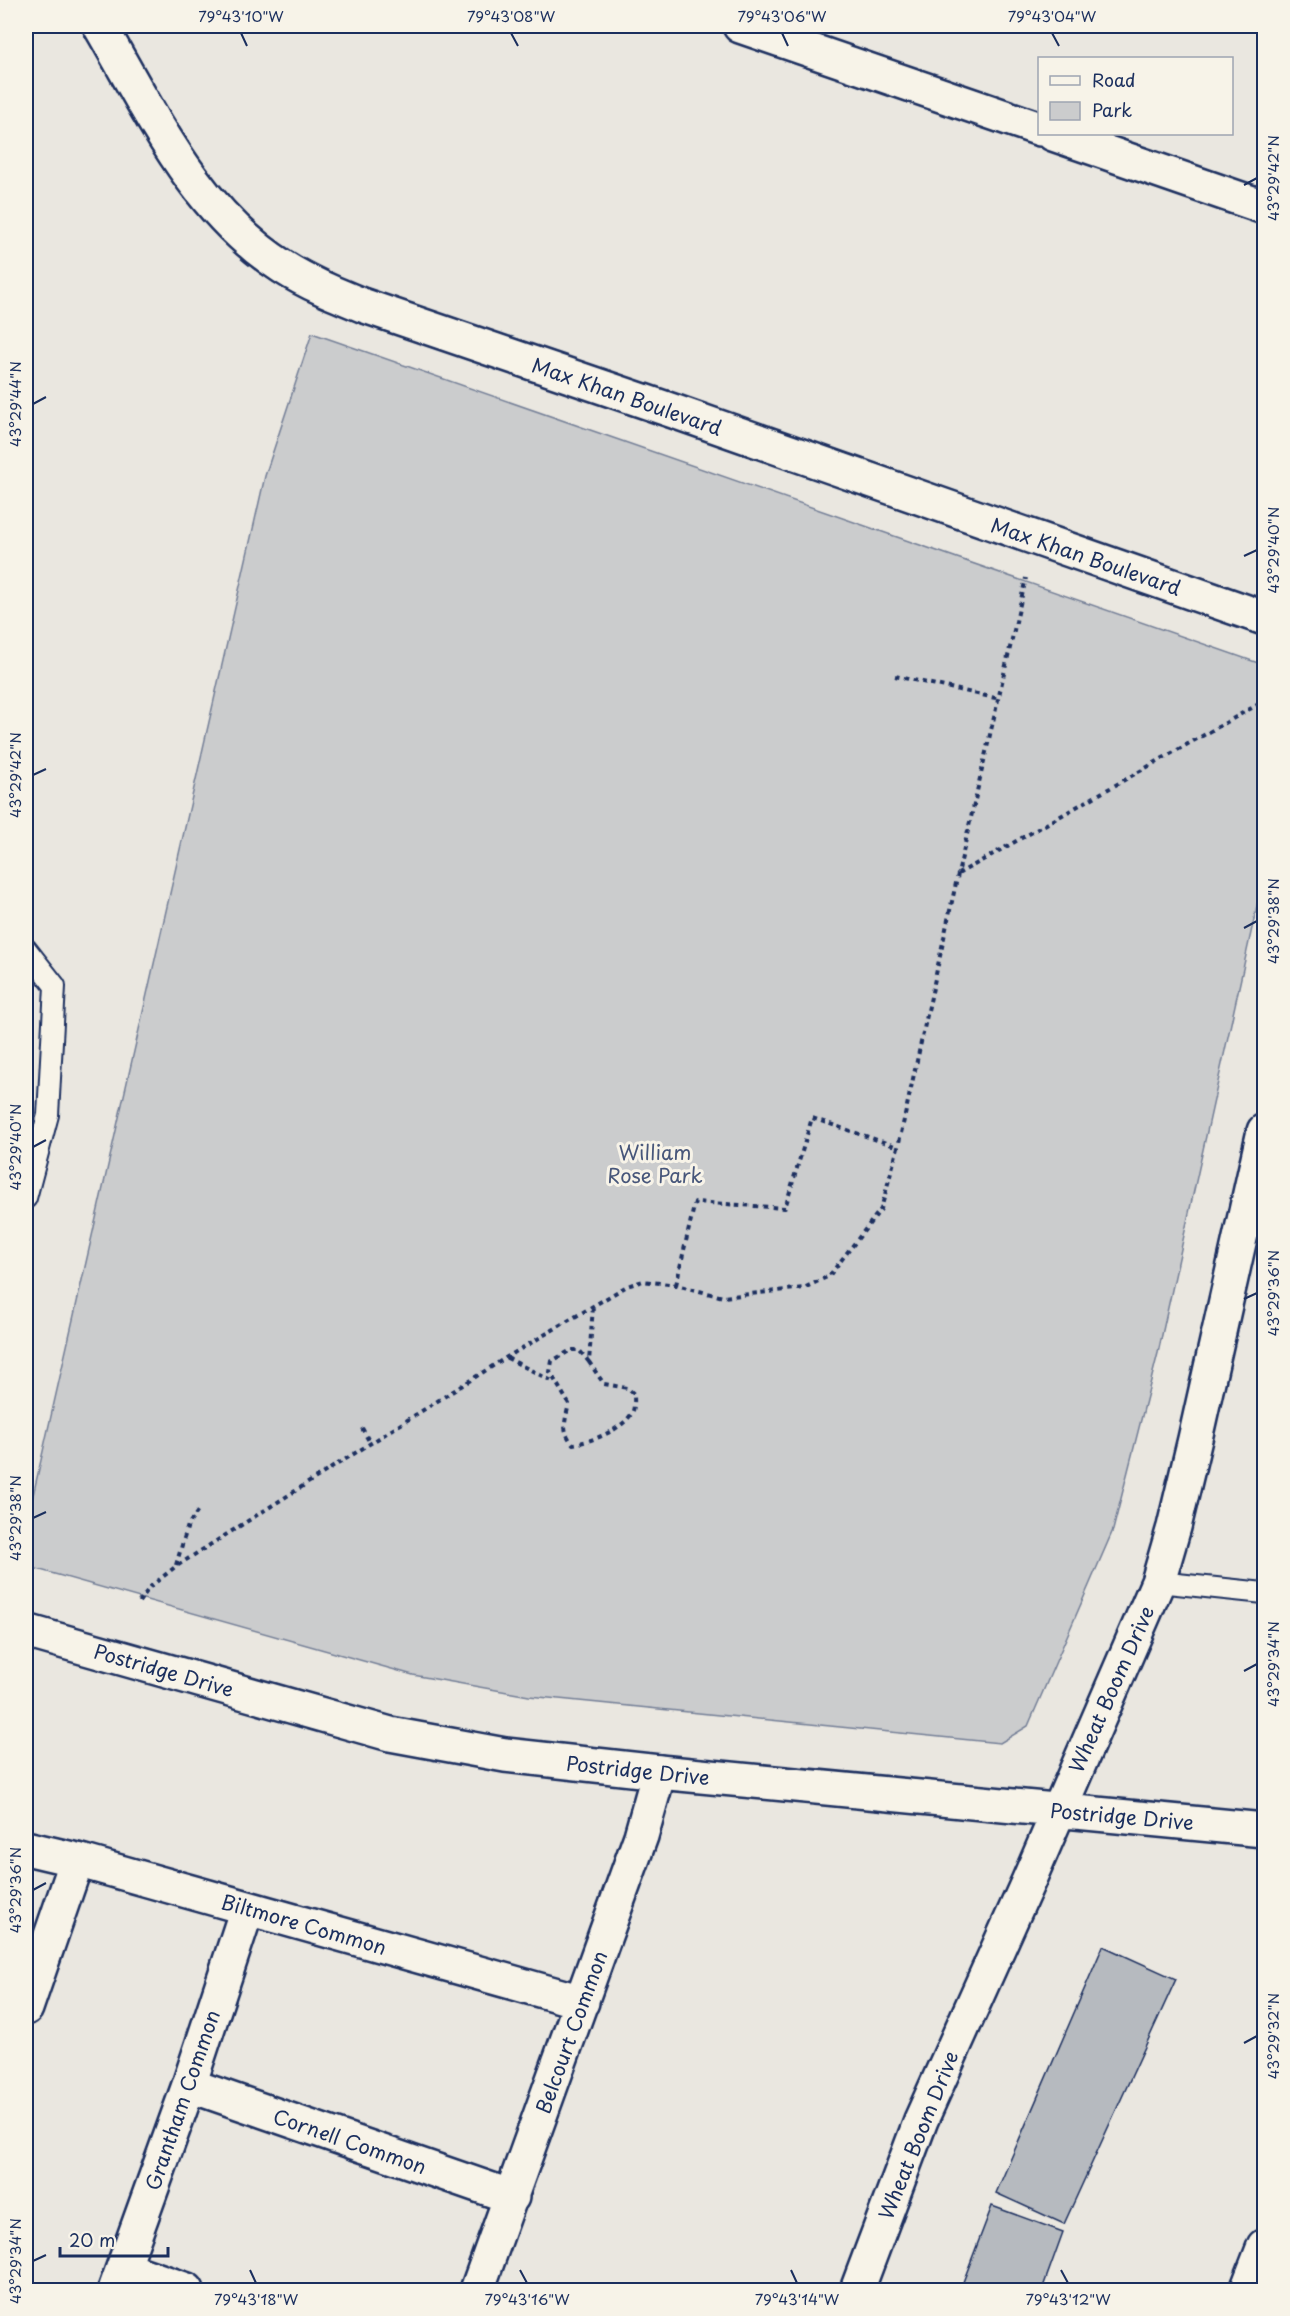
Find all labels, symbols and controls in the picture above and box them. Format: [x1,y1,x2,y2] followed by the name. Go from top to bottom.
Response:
[198,4,284,27] text: 79°43'10"W
[467,4,556,27] text: 79°43'08"W
[738,4,827,27] text: 79°43'06"W
[1008,4,1097,27] text: 79°43'04"W
[1038,57,1233,135] legend
[1092,66,1136,93] text: Road
[1092,96,1132,123] text: Park
[1261,135,1284,221] text: 43°29'42"N
[528,349,726,443] street label: Max Khan Boulevard
[3,361,26,447] text: 43°29'44"N
[1261,507,1284,593] text: 43°29'40"N
[987,509,1185,603] street label: Max Khan Boulevard
[3,732,26,818] text: 43°29'42"N
[1261,878,1284,964] text: 43°29'38"N
[3,1104,26,1190] text: 43°29'40"N
[607,1137,703,1190] park label: William Rose Park
[1261,1250,1284,1336] text: 43°29'36"N
[3,1475,26,1561] text: 43°29'38"N
[1061,1601,1161,1777] street label: Wheat Boom Drive
[1261,1621,1284,1707] text: 43°29'34"N
[91,1636,237,1704] street label: Postridge Drive
[565,1748,711,1792] street label: Postridge Drive
[1049,1795,1195,1837] street label: Postridge Drive
[3,1847,26,1933] text: 43°29'36"N
[218,1886,390,1962] street label: Biltmore Common
[528,1946,614,2118] street label: Belcourt Common
[1261,1993,1284,2079] text: 43°29'32"N
[137,2006,227,2194] street label: Grantham Common
[870,2046,966,2224] street label: Wheat Boom Drive
[269,2101,431,2181] street label: Cornell Common
[3,2218,26,2304] text: 43°29'34"N
[60,2220,168,2258] scale bar
[69,2226,115,2253] text: 20 m
[214,2287,299,2310] text: 79°43'18"W
[484,2287,570,2310] text: 79°43'16"W
[755,2287,840,2310] text: 79°43'14"W
[1025,2287,1111,2310] text: 79°43'12"W

